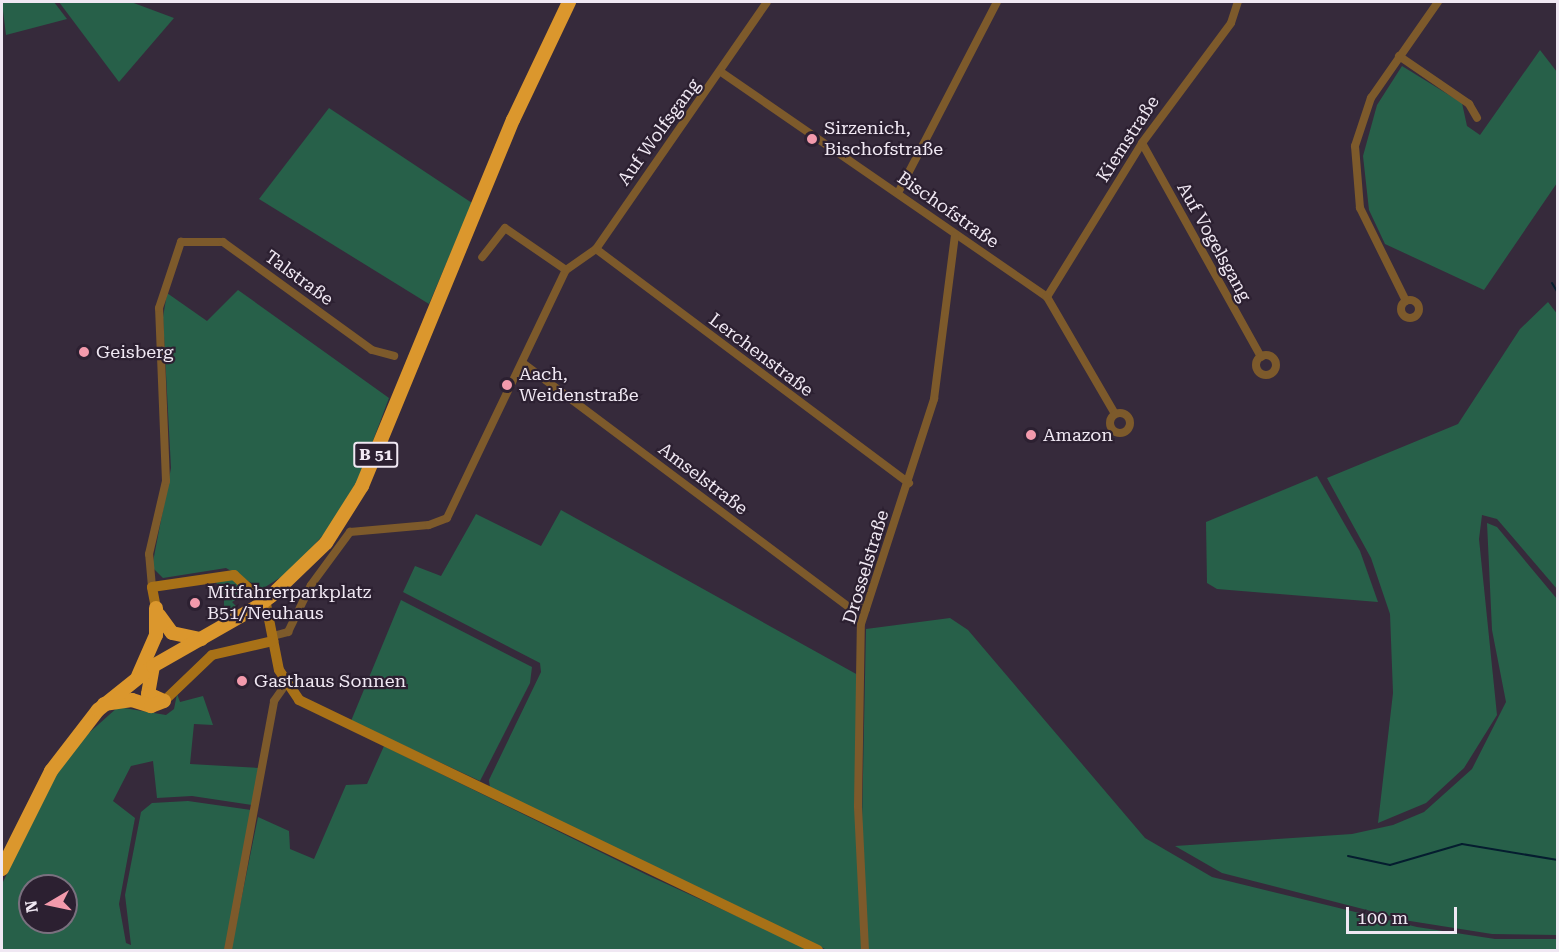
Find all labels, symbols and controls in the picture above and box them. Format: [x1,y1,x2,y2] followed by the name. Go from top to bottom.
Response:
[613,75,705,189] street label: Auf Wolfsgang
[1092,92,1164,186] street label: Kiemstraße
[824,118,943,160] place label: Sirzenich, Bischofstraße
[805,132,819,146] marker: Sirzenich, Bischofstraße
[893,167,1003,253] street label: Bischofstraße
[1172,179,1256,305] street label: Auf Vogelsgang
[260,246,338,310] street label: Talstraße
[705,309,817,401] street label: Lerchenstraße
[96,341,173,363] place label: Geisberg
[77,345,91,359] marker: Geisberg
[519,364,639,406] place label: Aach, Weidenstraße
[500,378,514,392] marker: Aach, Weidenstraße
[1043,424,1113,446] place label: Amazon
[1024,428,1038,442] marker: Amazon
[654,438,752,520] street label: Amselstraße
[352,442,400,468] road number: B 51
[838,508,894,626] street label: Drosselstraße
[207,582,371,624] place label: Mitfahrerparkplatz B51/Neuhaus
[188,596,202,610] marker: Mitfahrerparkplatz B51/Neuhaus
[254,670,406,692] place label: Gasthaus Sonnen
[235,674,249,688] marker: Gasthaus Sonnen
[18,874,78,934] north arrow
[1349,895,1460,933] scale bar
[21,899,42,914] text: N
[1357,907,1408,928] text: 100 m

